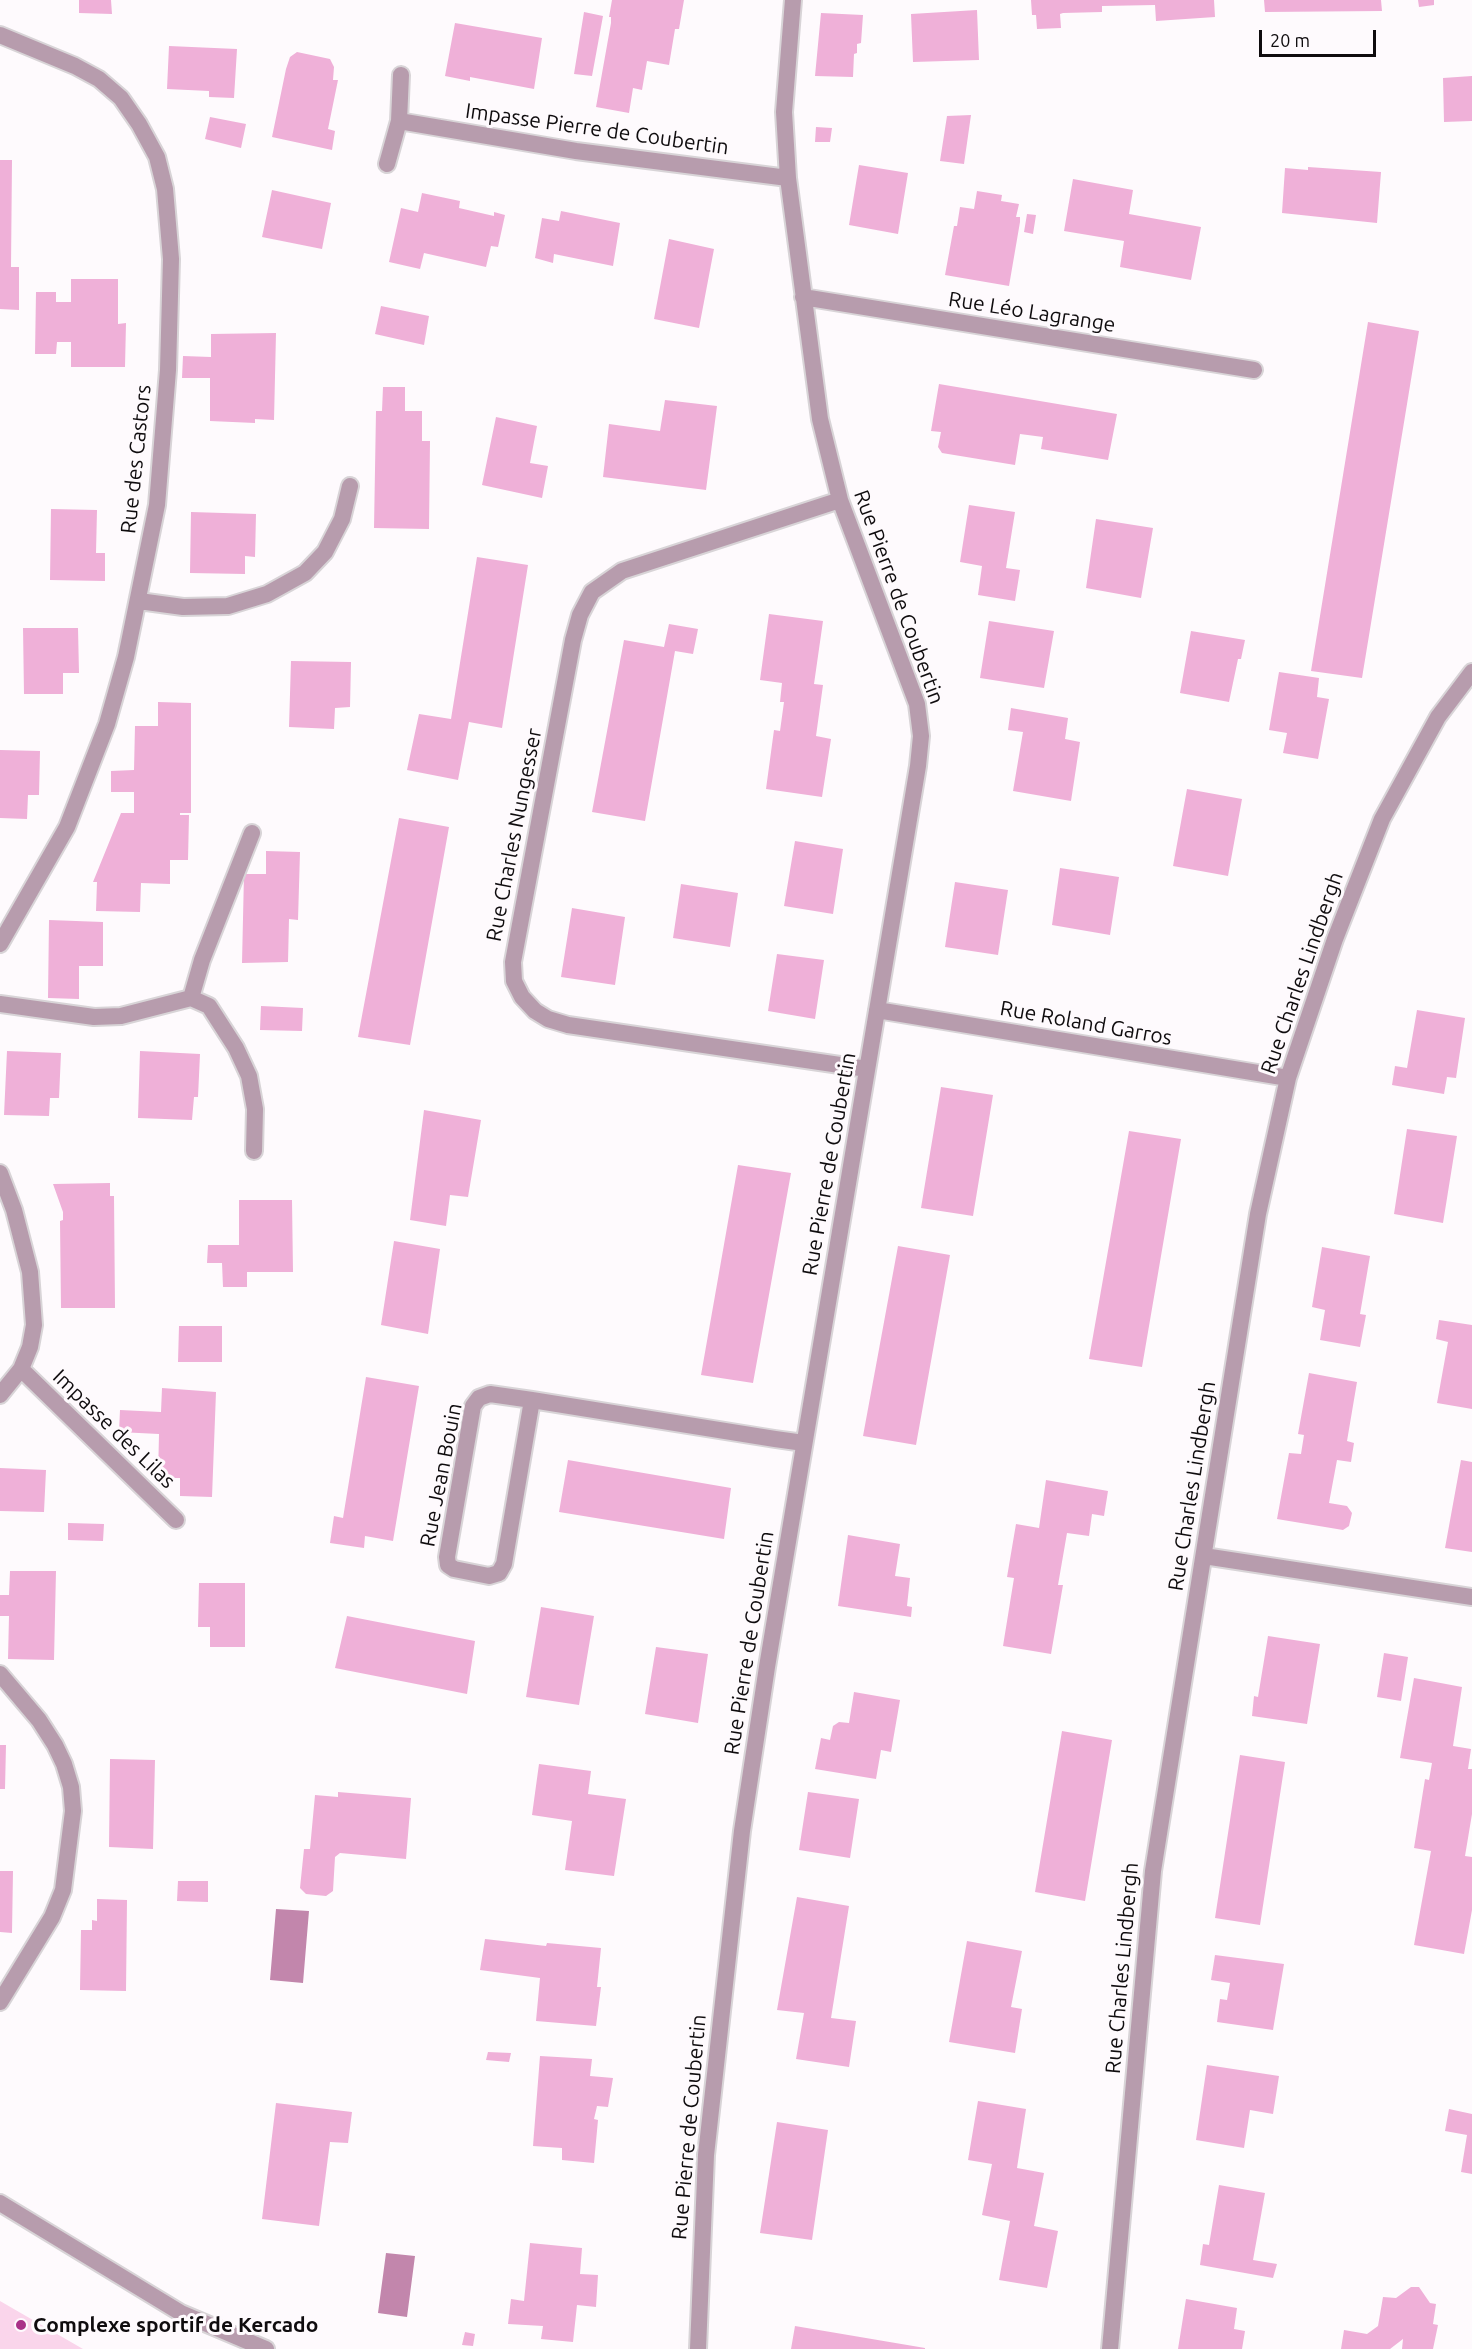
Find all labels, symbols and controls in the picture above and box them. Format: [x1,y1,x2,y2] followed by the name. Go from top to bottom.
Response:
[1262,18,1379,56] scale bar
[1270,30,1310,50] text: 20 m
[464,98,730,160] street label: Impasse Pierre de Coubertin
[947,286,1117,338] street label: Rue Léo Lagrange
[116,383,156,535] street label: Rue des Castors
[849,486,949,708] street label: Rue Pierre de Coubertin
[481,726,547,944] street label: Rue Charles Nungesser
[1256,869,1348,1077] street label: Rue Charles Lindbergh
[998,995,1174,1051] street label: Rue Roland Garros
[797,1051,861,1277] street label: Rue Pierre de Coubertin
[48,1364,180,1494] street label: Impasse des Lilas
[1163,1379,1221,1593] street label: Rue Charles Lindbergh
[415,1401,467,1549] street label: Rue Jean Bouin
[719,1529,779,1757] street label: Rue Pierre de Coubertin
[1100,1861,1144,2075] street label: Rue Charles Lindbergh
[667,2013,711,2241] street label: Rue Pierre de Coubertin
[33,2312,318,2338] place label: Complexe sportif de Kercado
[14,2318,28,2332] marker: Complexe sportif de Kercado

